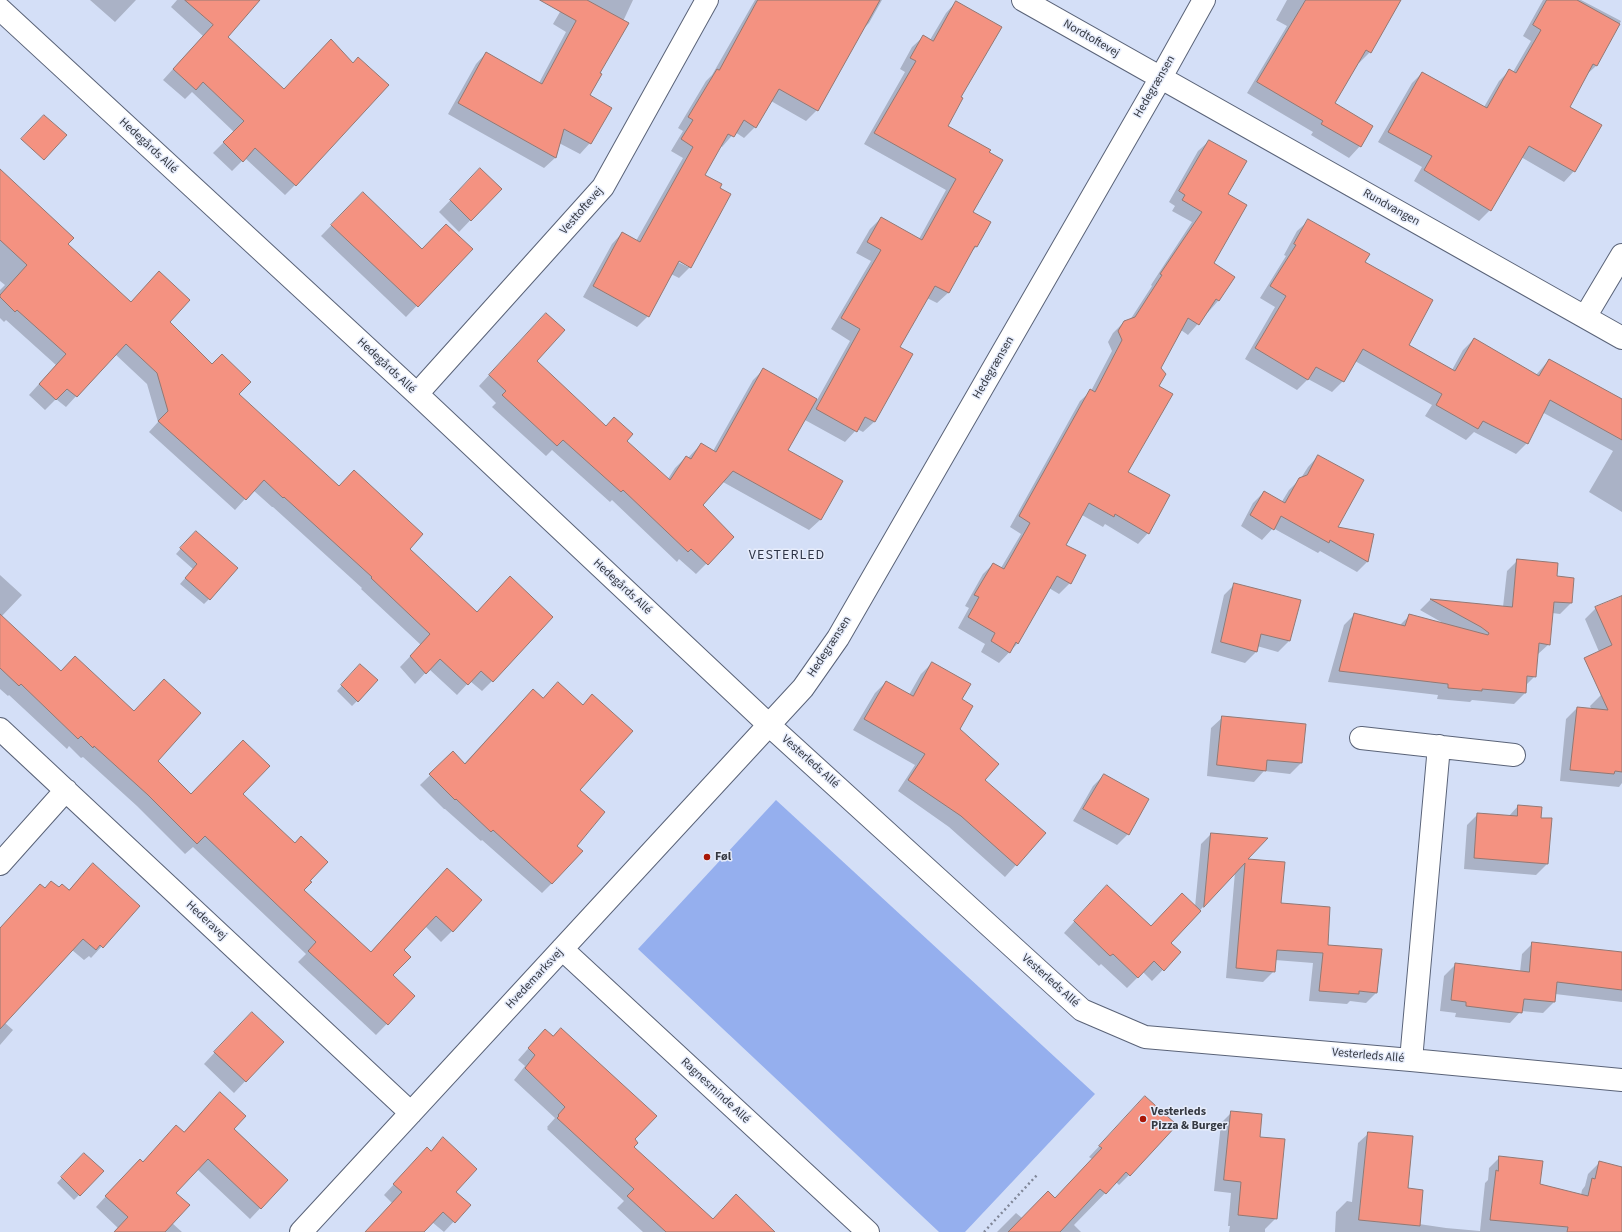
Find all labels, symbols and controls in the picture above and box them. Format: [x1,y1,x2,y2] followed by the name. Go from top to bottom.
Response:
[1060,17,1122,61] street label: Nordtoftevej
[1131,53,1179,121] street label: Hedegrænsen
[116,115,180,177] street label: Hedegårds Allé
[557,184,607,238] street label: Vesttoftevej
[1360,186,1422,230] street label: Rundvangen
[970,334,1018,402] street label: Hedegrænsen
[354,335,418,397] street label: Hedegårds Allé
[749,548,825,564] district label: VESTERLED
[590,556,654,618] street label: Hedegårds Allé
[805,614,855,680] street label: Hedegrænsen
[778,732,842,792] street label: Vesterleds Allé
[715,850,731,864] place label: Føl
[702,852,712,862] marker: Føl
[183,898,229,944] street label: Hederavej
[503,946,567,1012] street label: Hvedemarksvej
[1018,951,1082,1011] street label: Vesterleds Allé
[1331,1046,1405,1066] street label: Vesterleds Allé
[677,1055,753,1127] street label: Ragnesminde Allé
[1151,1105,1227,1133] place label: Vesterleds Pizza & Burger
[1138,1114,1148,1124] marker: Vesterleds Pizza & Burger

